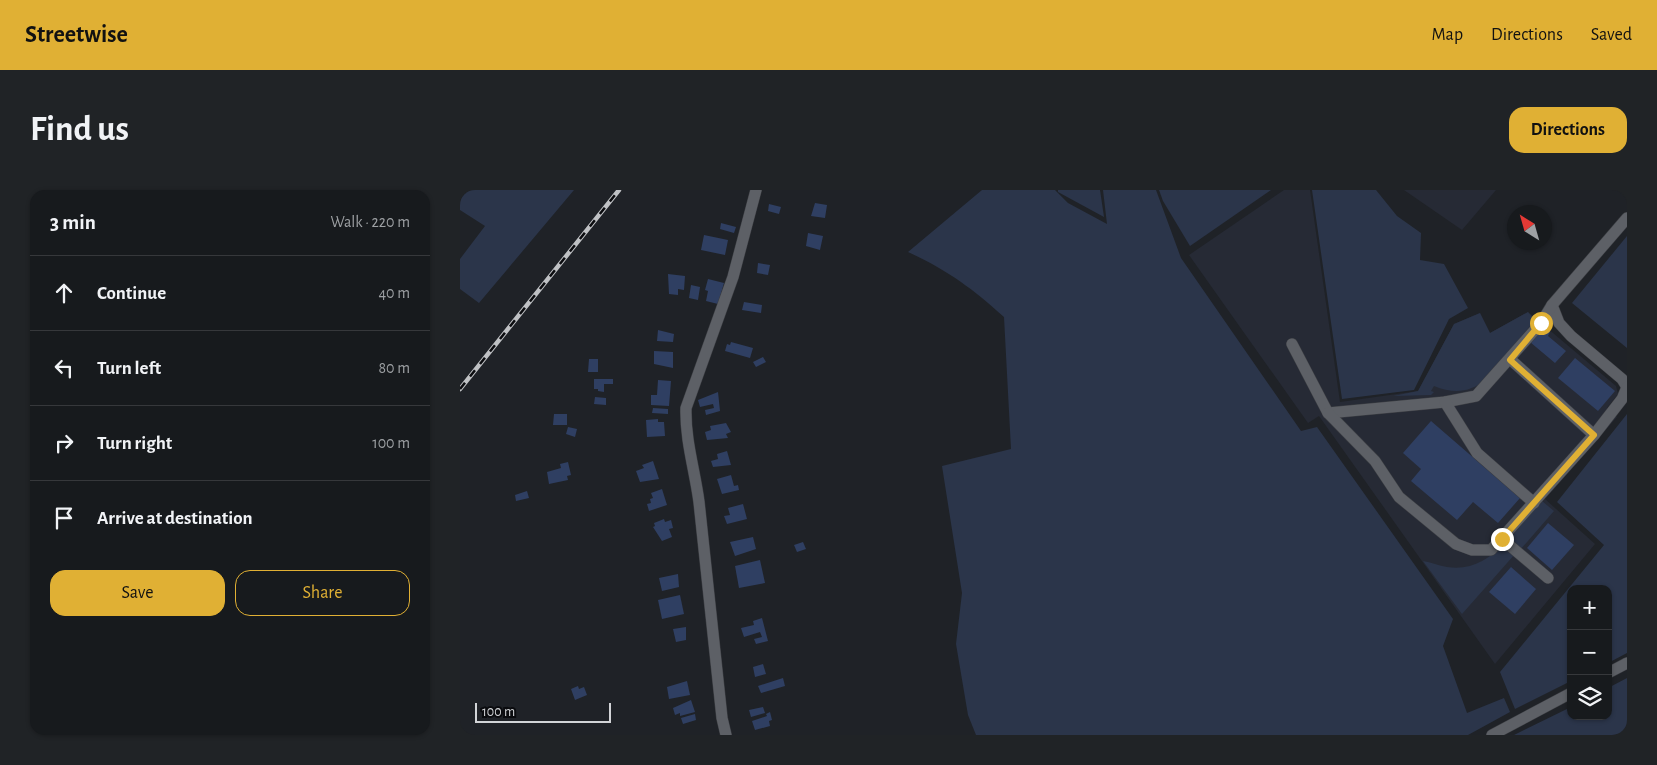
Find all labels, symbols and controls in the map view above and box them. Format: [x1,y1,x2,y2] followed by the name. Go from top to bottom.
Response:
[25,23,128,47] text: Streetwise
[1432,26,1463,44] text: Map
[1491,26,1563,44] text: Directions
[1591,26,1632,44] text: Saved
[1509,107,1627,153] button: Directions
[30,112,129,147] text: Find us
[1507,205,1552,250] north arrow
[50,212,96,233] text: 3 min
[331,214,410,230] text: Walk · 220 m
[50,279,78,307] icon: ahead
[97,284,166,303] text: Continue
[378,285,410,301] text: 40 m
[1530,312,1553,335] route start
[50,354,78,382] icon: left
[97,359,161,378] text: Turn left
[379,360,410,376] text: 80 m
[50,429,78,457] icon: right
[97,434,172,453] text: Turn right
[372,435,410,451] text: 100 m
[50,504,78,532] icon: arrive
[97,509,253,528] text: Arrive at destination
[1491,528,1514,551] route end
[50,570,225,616] button: Save
[235,570,410,616] button: Share
[1567,585,1612,720] map controls
[1567,585,1612,630] button: +
[1567,630,1612,675] button: −
[1567,675,1612,720] button: layers
[475,700,611,723] scale bar
[482,705,515,719] text: 100 m

